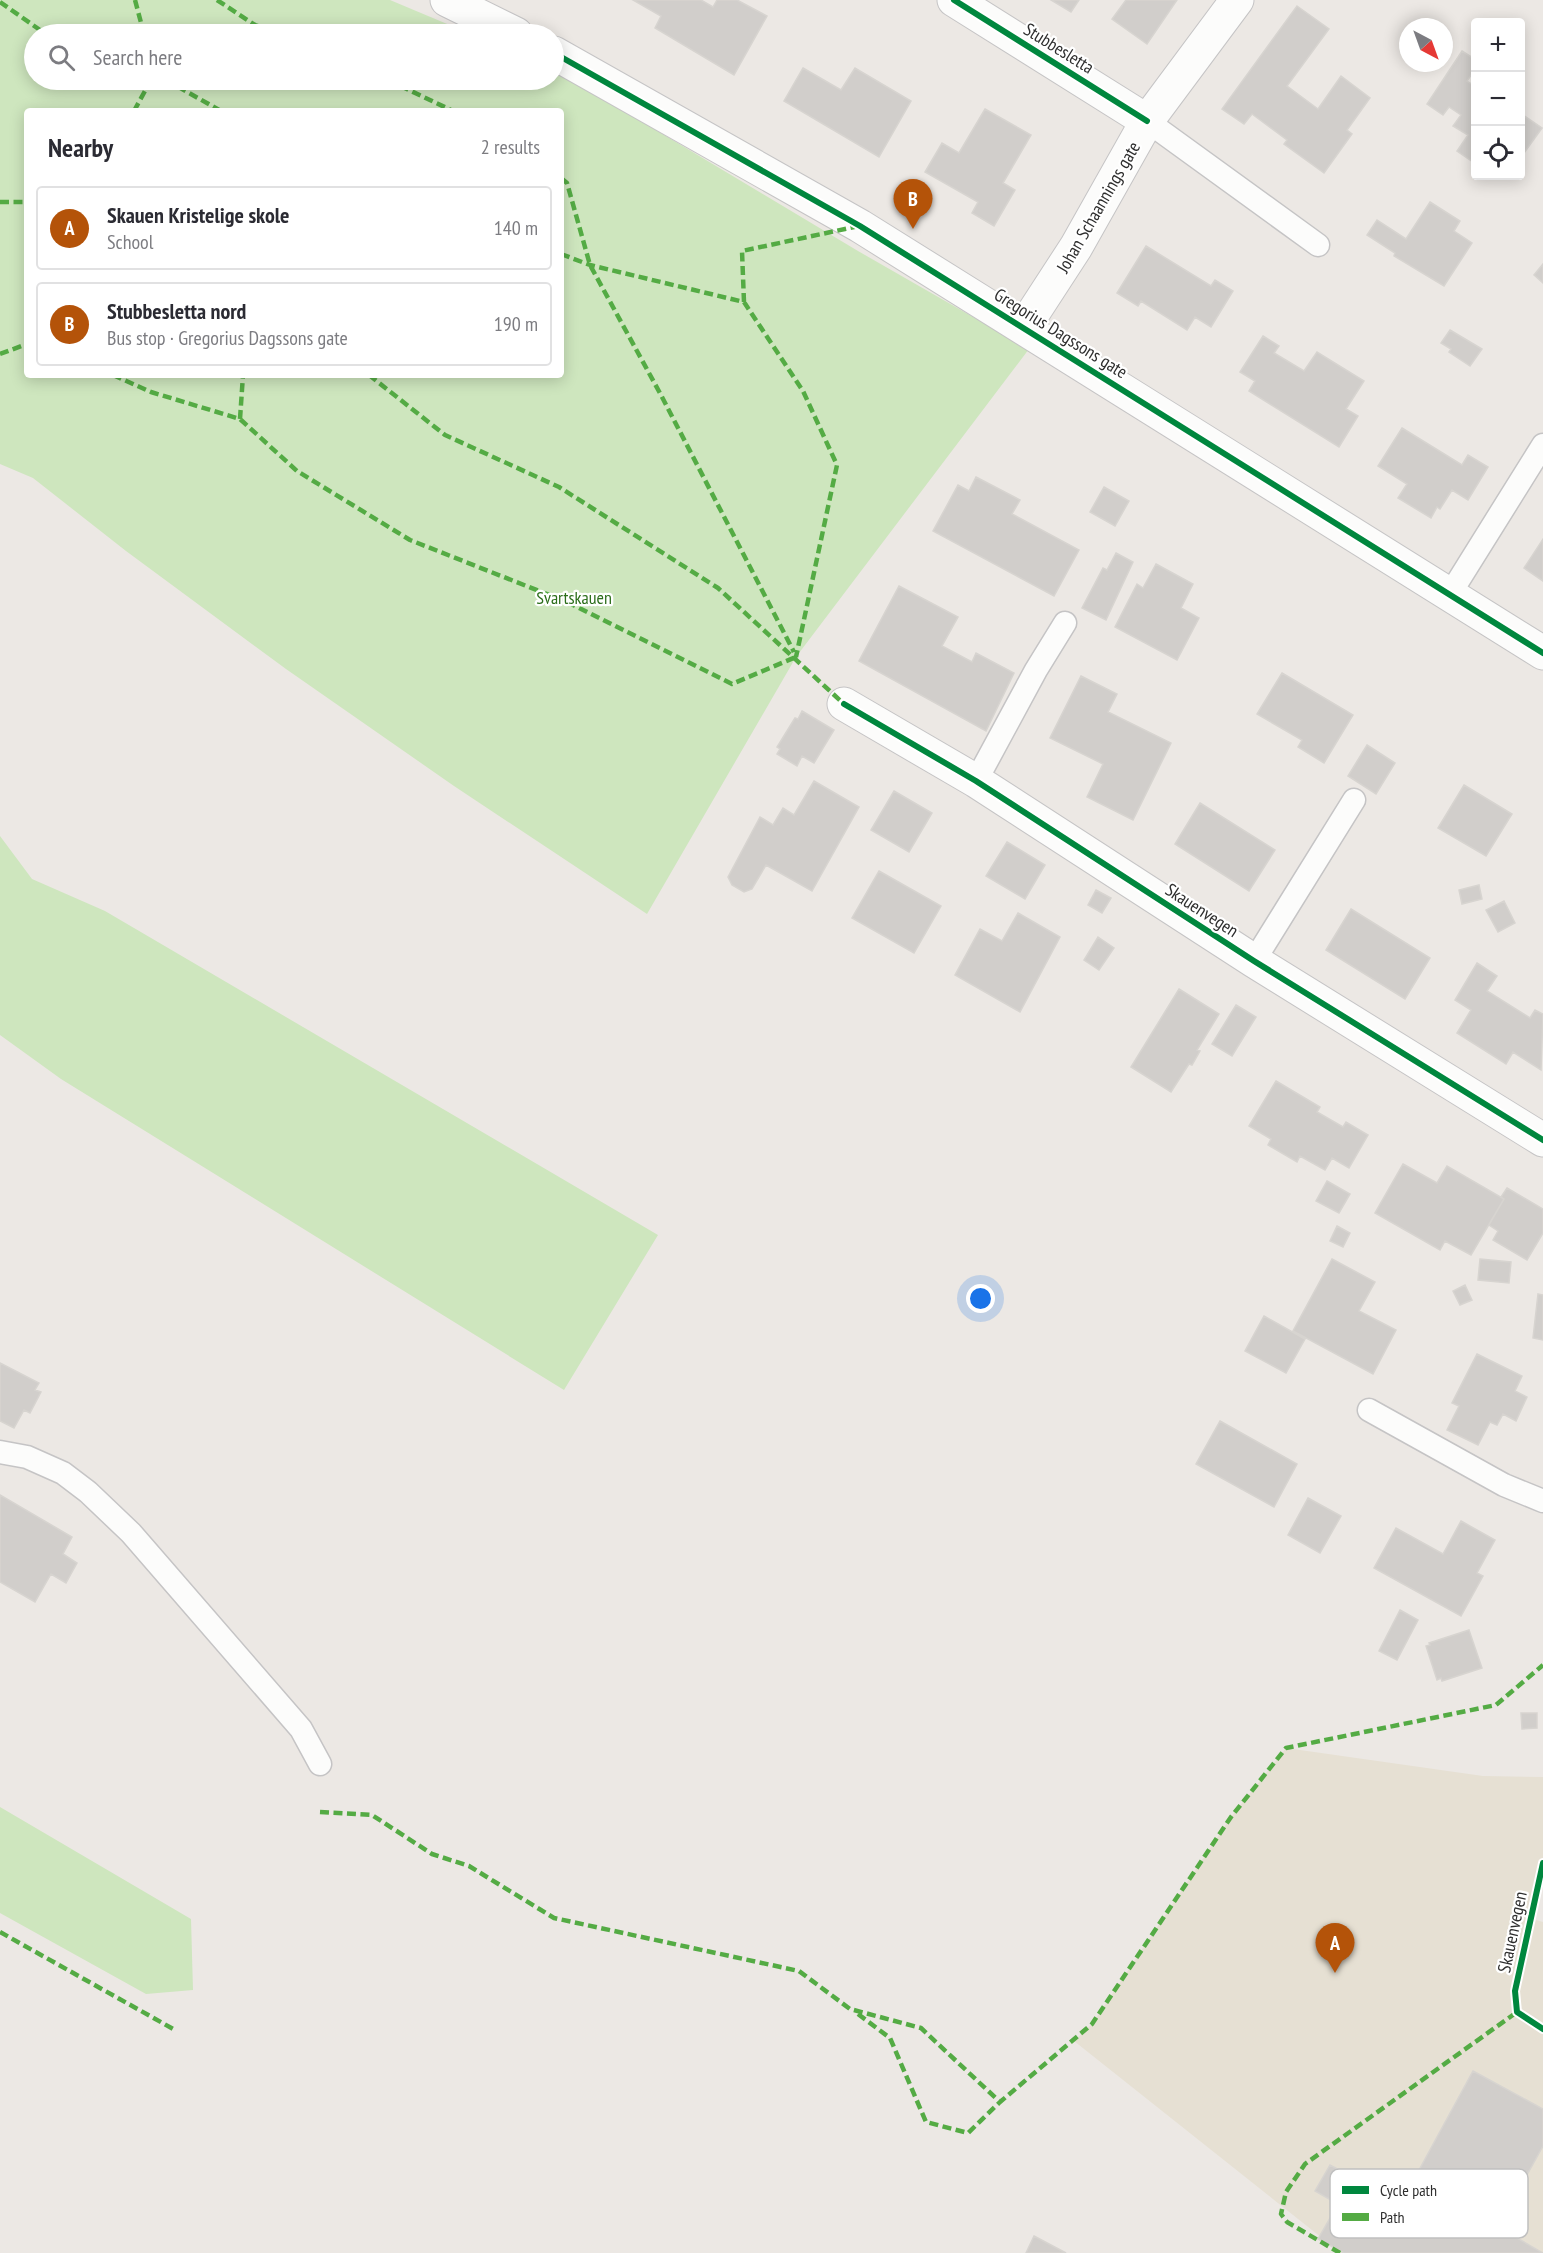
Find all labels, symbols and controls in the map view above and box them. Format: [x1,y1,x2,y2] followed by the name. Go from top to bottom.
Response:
[1020,17,1098,79] street label: Stubbesletta
[1399,18,1453,72] north arrow
[1471,18,1525,180] map controls
[1471,18,1525,72] button: +
[24,24,564,90] search box
[45,41,78,74] icon: search
[93,43,182,71] text: Search here
[1471,72,1525,126] button: −
[1471,126,1525,180] button: locate
[48,131,113,164] text: Nearby
[481,134,540,160] text: 2 results
[1051,137,1145,278] street label: Johan Schaannings gate
[894,180,932,229] pin: B
[107,201,290,229] text: Skauen Kristelige skole
[64,215,75,241] text: A
[494,215,538,241] text: 140 m
[107,229,153,255] text: School
[990,283,1132,383] street label: Gregorius Dagssons gate
[107,297,246,325] text: Stubbesletta nord
[65,311,74,337] text: B
[494,311,538,337] text: 190 m
[107,325,348,351] text: Bus stop · Gregorius Dagssons gate
[536,586,612,609] park label: Svartskauen
[1161,878,1243,942] street label: Skauenvegen
[966,1284,995,1313] your location
[1492,1889,1532,1975] street label: Skauenvegen
[1316,1924,1354,1973] pin: A
[1330,2169,1528,2238] legend
[1380,2180,1437,2200] text: Cycle path
[1380,2207,1405,2227] text: Path

